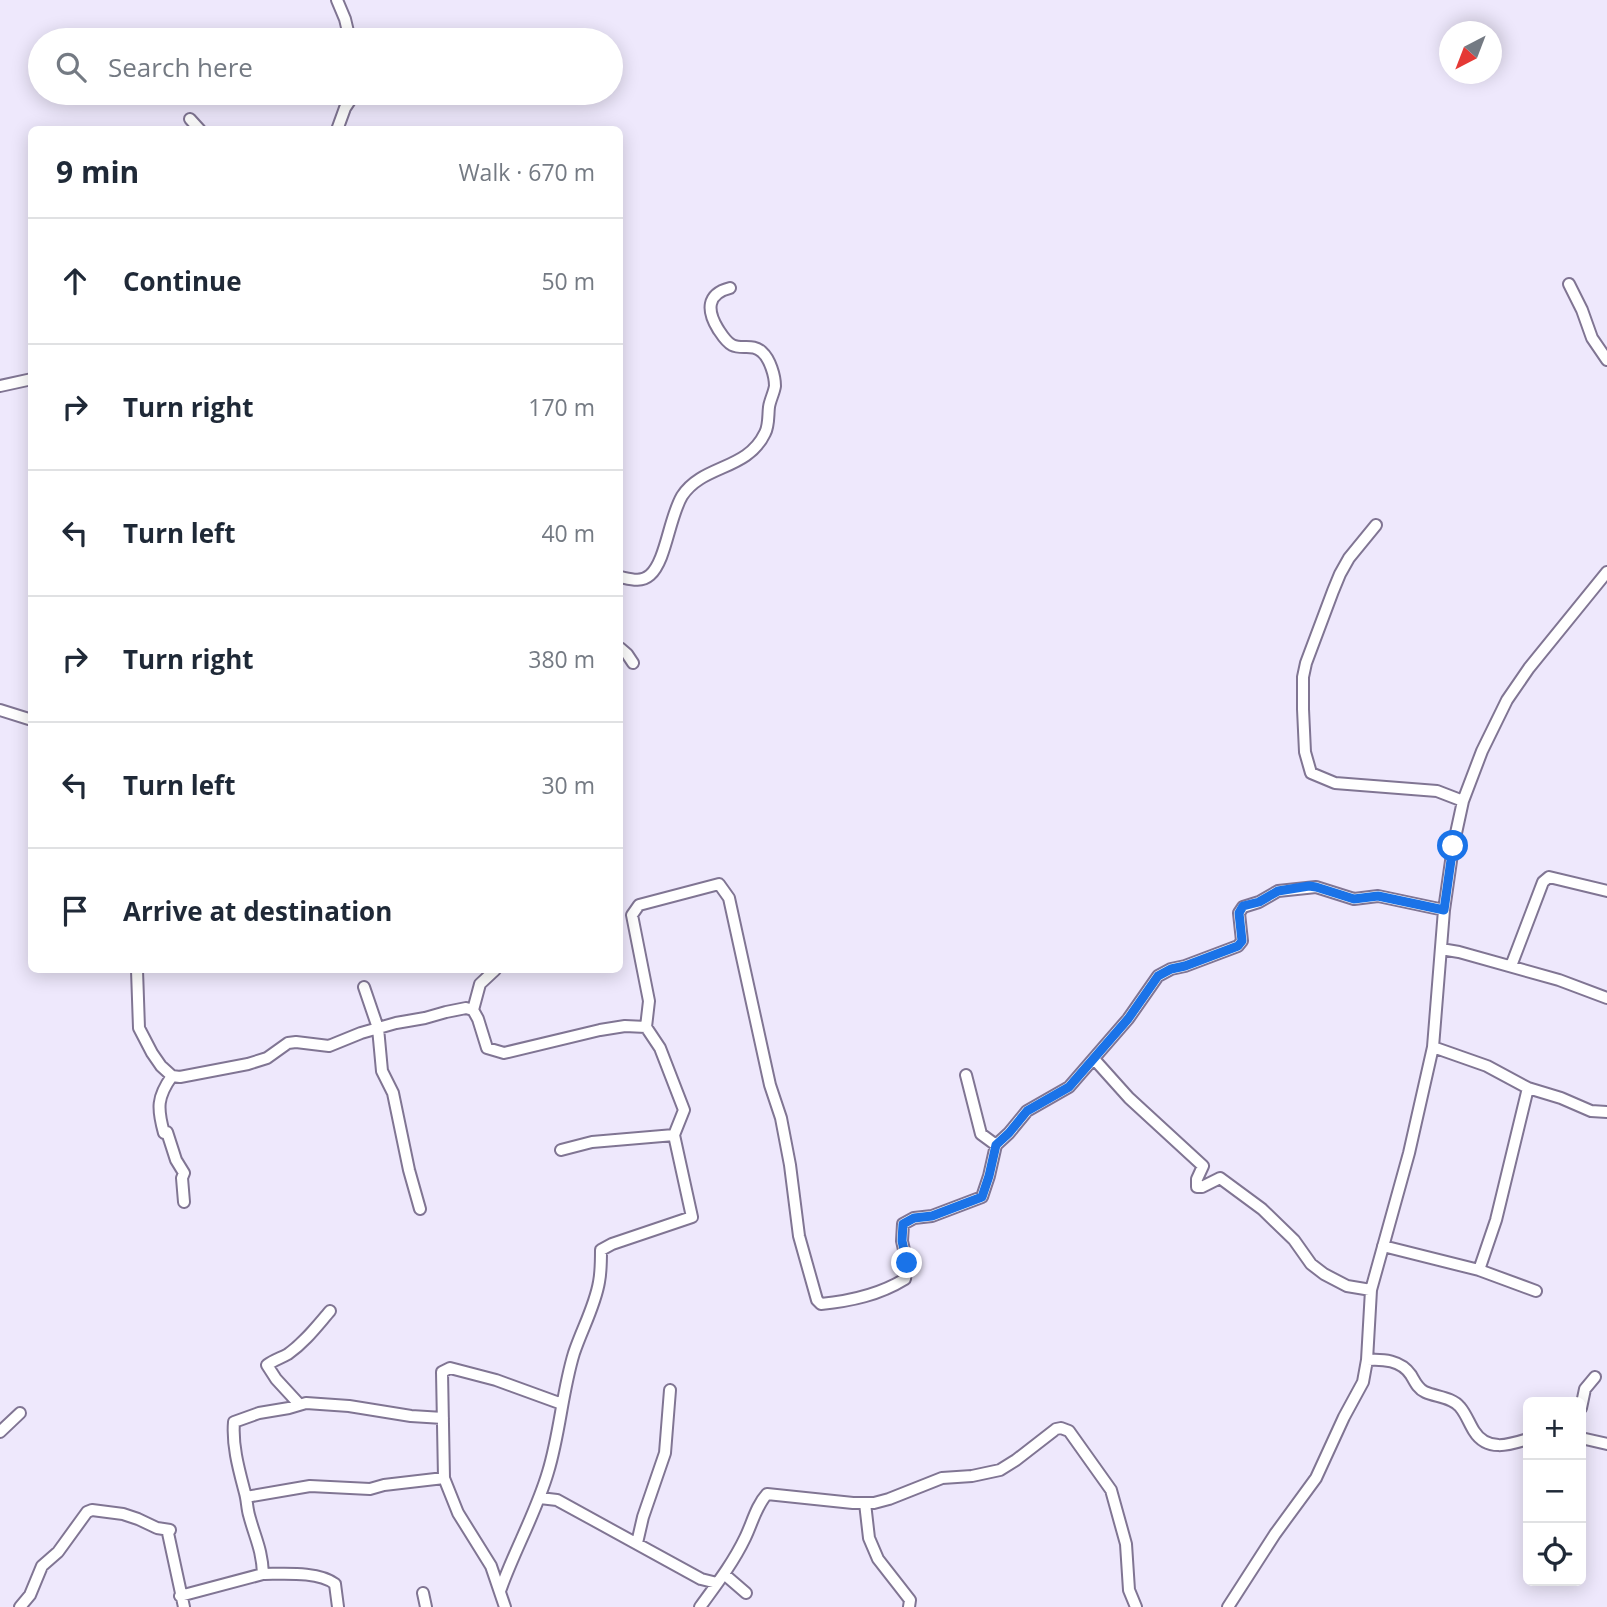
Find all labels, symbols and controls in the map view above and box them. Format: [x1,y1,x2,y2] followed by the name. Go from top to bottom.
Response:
[1439,21,1502,84] north arrow
[28,28,623,105] search box
[52,48,90,86] icon: search
[108,49,253,85] text: Search here
[56,151,139,192] text: 9 min
[458,156,595,188] text: Walk · 670 m
[56,262,94,300] icon: ahead
[123,263,242,299] text: Continue
[541,265,595,297] text: 50 m
[56,388,94,426] icon: right
[123,389,254,425] text: Turn right
[528,391,595,423] text: 170 m
[56,514,94,552] icon: left
[123,515,235,551] text: Turn left
[541,517,595,549] text: 40 m
[56,640,94,678] icon: right
[123,641,254,677] text: Turn right
[528,643,595,675] text: 380 m
[56,766,94,804] icon: left
[123,767,235,803] text: Turn left
[541,769,595,801] text: 30 m
[1437,830,1468,861] route start
[56,892,94,930] icon: arrive
[123,893,392,929] text: Arrive at destination
[891,1247,922,1278] route end
[1523,1397,1586,1586] map controls
[1523,1397,1586,1460] button: +
[1523,1460,1586,1523] button: −
[1523,1523,1586,1586] button: locate

